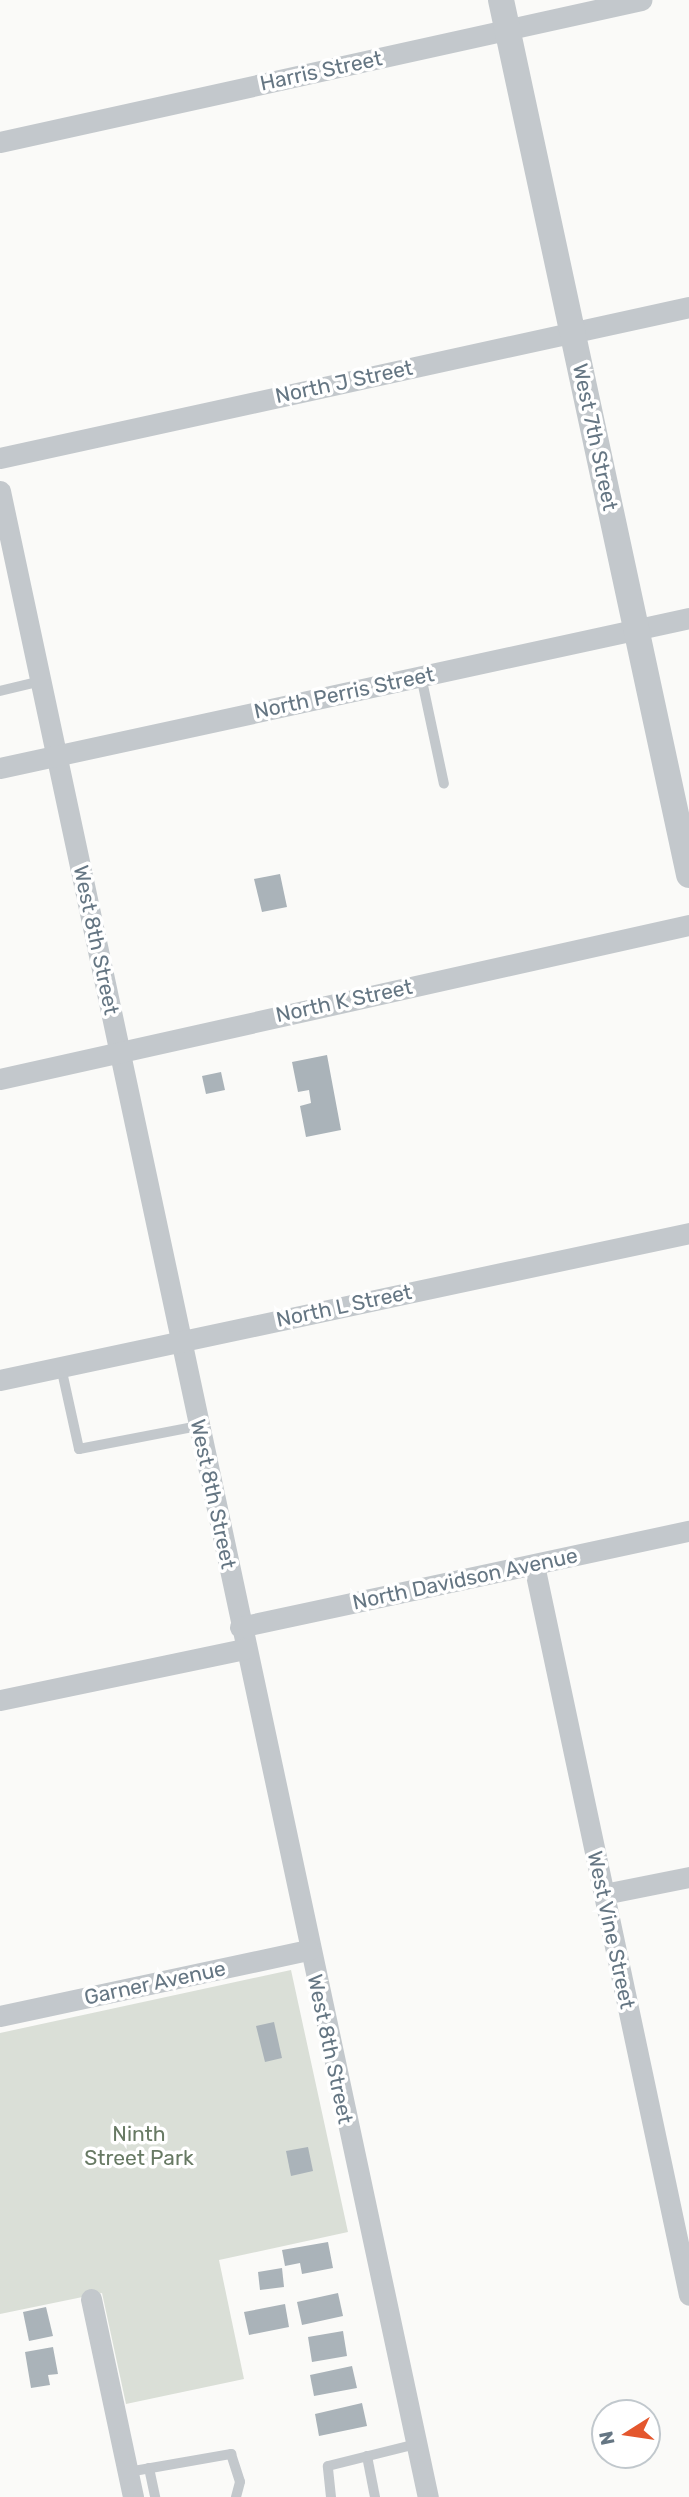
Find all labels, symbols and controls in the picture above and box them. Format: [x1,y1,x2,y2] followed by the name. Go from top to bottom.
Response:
[258,46,384,96] street label: Harris Street
[273,355,415,409] street label: North J Street
[567,361,623,513] street label: West 7th Street
[252,662,436,724] street label: North Perris Street
[68,863,124,1017] street label: West 8th Street
[273,974,415,1028] street label: North K Street
[274,1279,414,1333] street label: North L Street
[185,1417,241,1571] street label: West 8th Street
[350,1543,580,1615] street label: North Davidson Avenue
[582,1848,640,2012] street label: West Vine Street
[81,1956,229,2010] street label: Garner Avenue
[302,1972,358,2126] street label: West 8th Street
[84,2121,194,2171] park label: Ninth Street Park
[591,2399,661,2469] north arrow
[594,2429,620,2447] text: N

